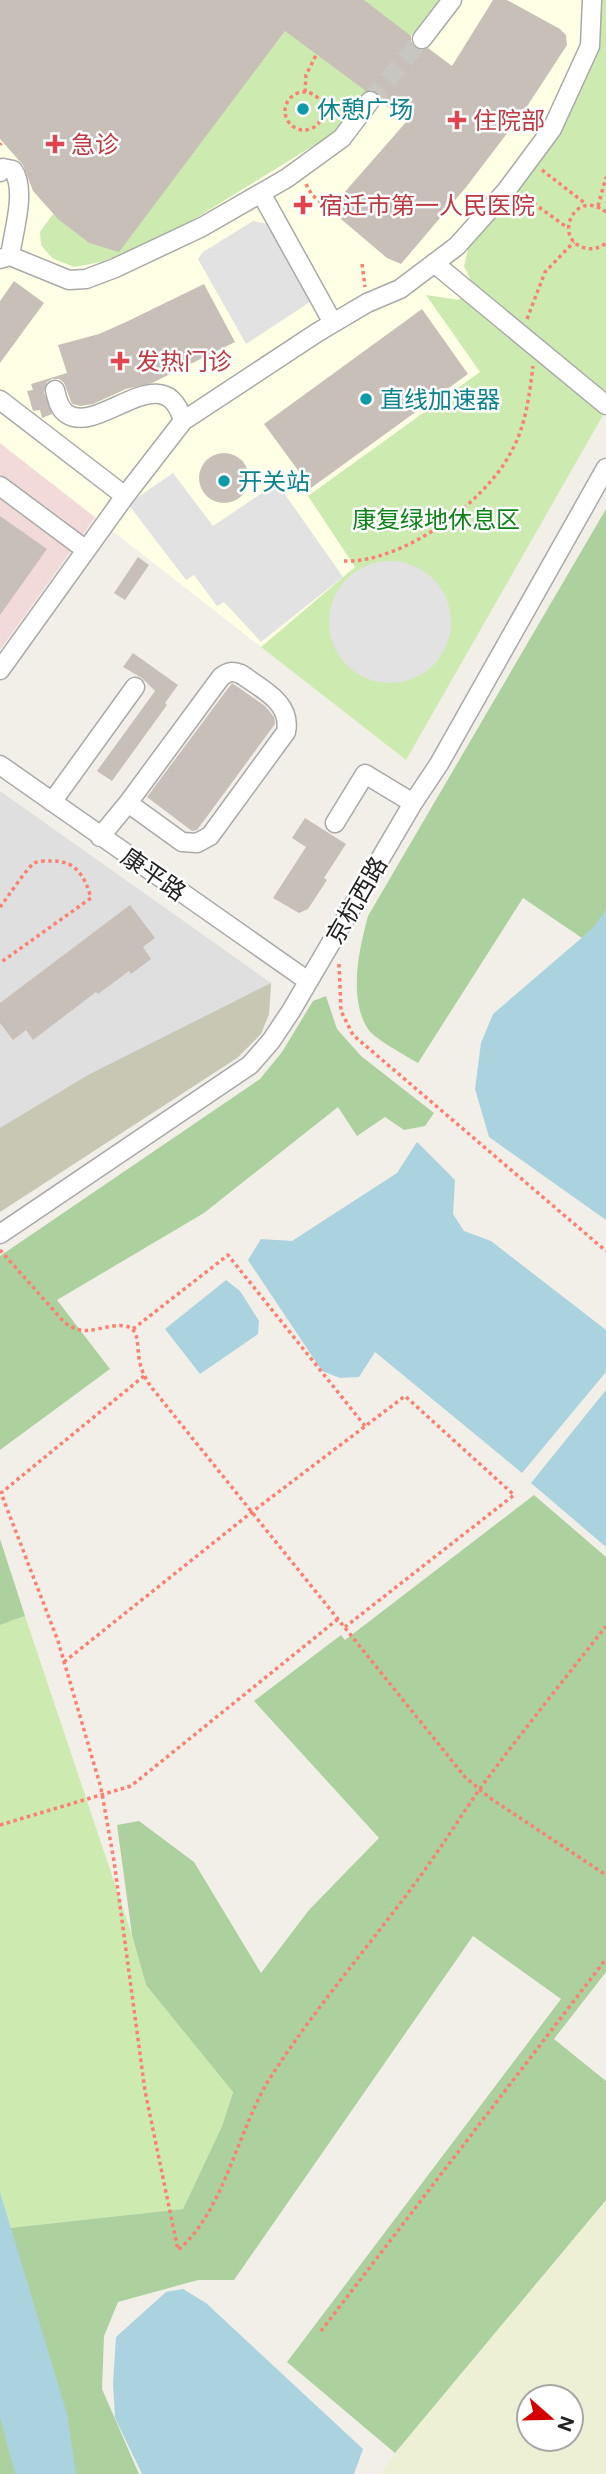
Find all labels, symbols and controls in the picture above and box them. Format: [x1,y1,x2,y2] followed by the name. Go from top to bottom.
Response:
[317,95,413,123] place label: 休憩广场
[295,101,311,117] marker: 休憩广场
[473,106,545,134] place label: 住院部
[447,110,467,130] marker: 住院部
[71,130,119,158] place label: 急诊
[45,134,65,154] marker: 急诊
[319,191,535,219] place label: 宿迁市第一人民医院
[293,195,313,215] marker: 宿迁市第一人民医院
[136,347,232,375] place label: 发热门诊
[110,351,130,371] marker: 发热门诊
[380,385,500,413] place label: 直线加速器
[358,391,374,407] marker: 直线加速器
[238,467,310,495] place label: 开关站
[216,473,232,489] marker: 开关站
[352,505,520,533] park label: 康复绿地休息区
[116,842,192,906] street label: 康平路
[320,851,392,949] street label: 京杭西路
[515,2383,585,2453] north arrow
[553,2413,579,2435] text: N

